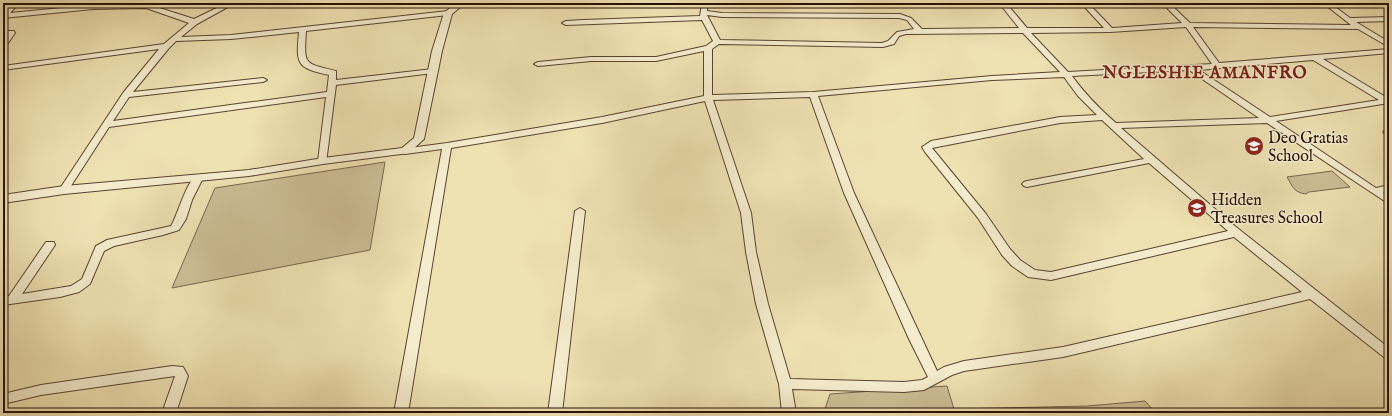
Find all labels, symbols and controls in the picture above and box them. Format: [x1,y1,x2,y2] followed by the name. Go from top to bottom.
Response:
[1101,63,1308,84] district label: NGLESHIE AMANFRO
[1268,129,1349,167] place label: Deo Gratias School
[1243,135,1265,157] school or university icon: Deo Gratias School
[1211,191,1324,229] place label: Hidden Treasures School
[1186,197,1208,219] school or university icon: Hidden Treasures School

